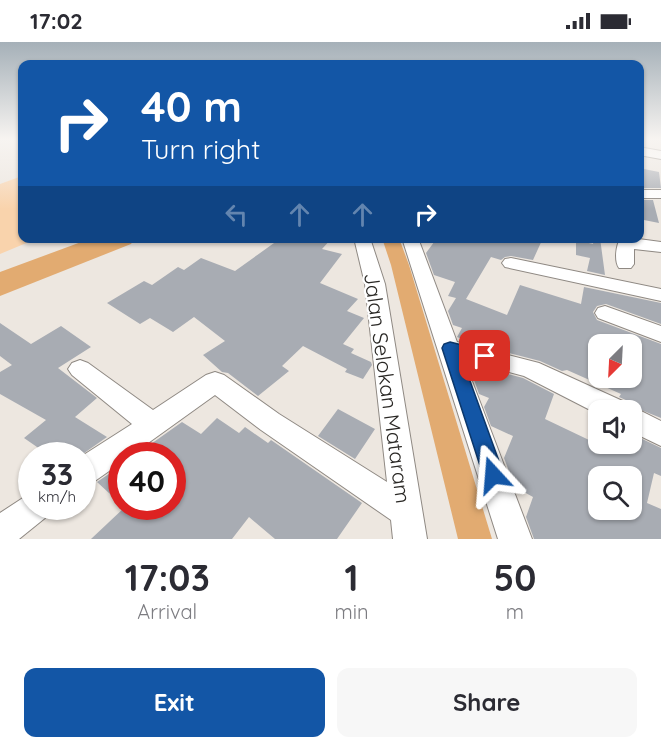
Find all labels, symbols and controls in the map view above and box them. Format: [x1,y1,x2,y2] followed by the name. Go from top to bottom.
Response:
[30,7,83,35] text: 17:02
[141,80,242,133] text: 40 m
[42,84,120,162] icon: right
[141,132,260,166] text: Turn right
[220,198,253,231] icon: left
[283,198,316,231] icon: ahead
[346,198,379,231] icon: ahead
[409,198,442,231] icon: right
[359,271,417,505] street label: Jalan Selokan Mataram
[459,330,510,381] pin
[588,334,642,388] north arrow
[588,334,642,520] map controls
[468,339,501,372] icon: arrive
[588,400,642,454] button: sound
[108,442,186,520] speed limit sign: 40
[461,443,525,507] position arrow
[41,455,73,493] text: 33
[588,466,642,520] button: search
[38,487,76,506] text: km/h
[125,555,210,600] text: 17:03
[345,555,359,600] text: 1
[493,555,536,600] text: 50
[137,599,197,624] text: Arrival
[335,599,369,624] text: min
[506,599,524,624] text: m
[24,668,325,737] button: Exit
[337,668,637,737] button: Share

